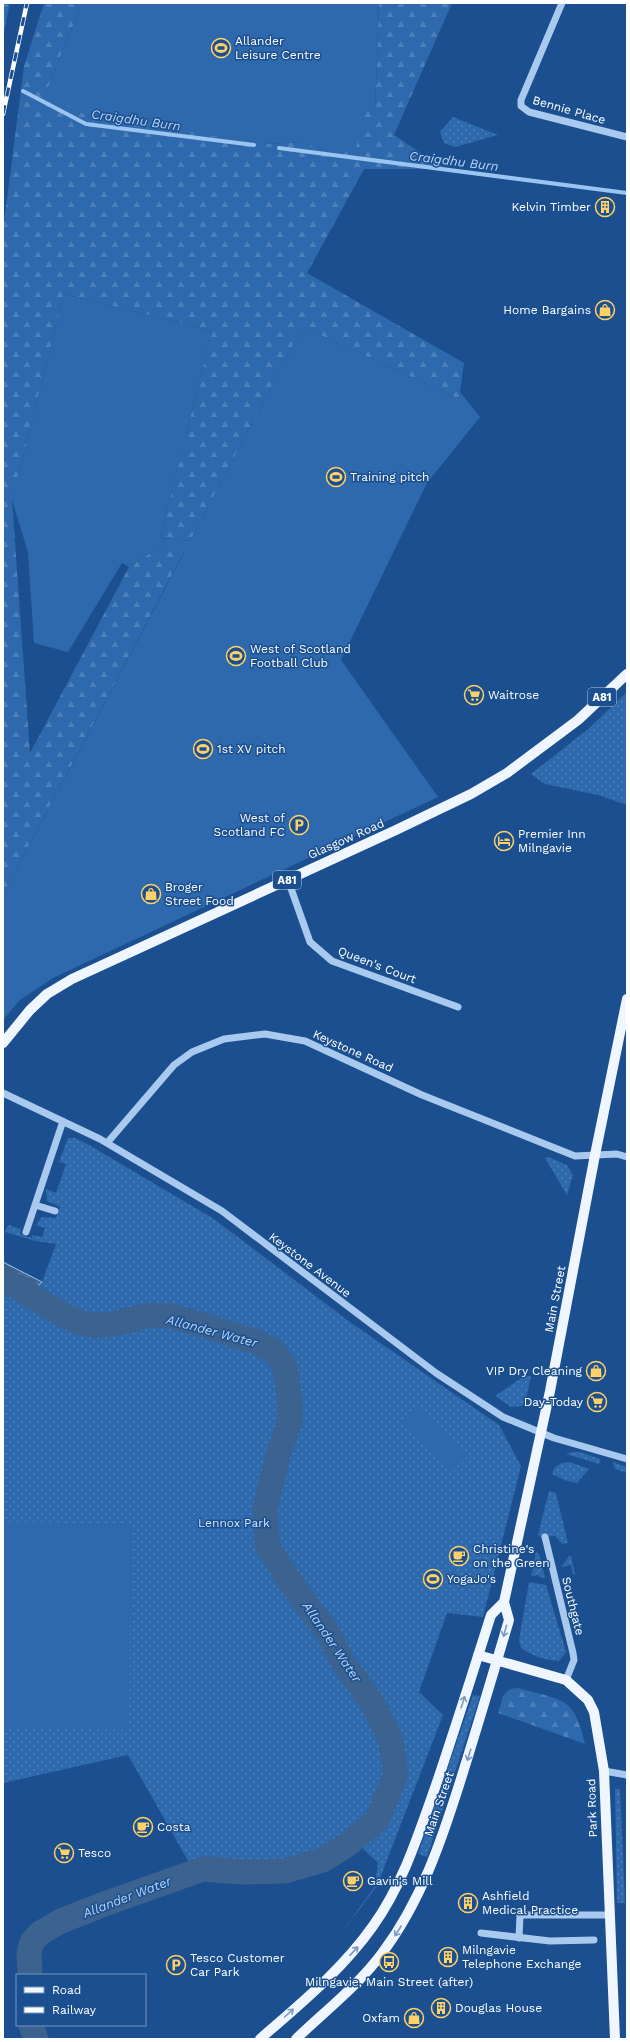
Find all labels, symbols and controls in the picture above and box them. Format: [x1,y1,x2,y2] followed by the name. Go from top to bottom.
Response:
[235,34,321,62] place label: Allander Leisure Centre
[210,37,232,59] sports icon: Allander Leisure Centre
[531,93,607,127] street label: Bennie Place
[90,106,182,134] water label: Craigdhu Burn
[408,148,500,174] water label: Craigdhu Burn
[594,196,616,218] building icon: Kelvin Timber
[512,200,591,214] place label: Kelvin Timber
[594,299,616,321] shop icon: Home Bargains
[503,303,591,317] place label: Home Bargains
[325,466,347,488] sports icon: Training pitch
[350,470,430,484] place label: Training pitch
[250,642,351,670] place label: West of Scotland Football Club
[225,645,247,667] sports icon: West of Scotland Football Club
[463,684,485,706] supermarket icon: Waitrose
[488,688,539,702] place label: Waitrose
[588,688,616,706] road number: A81
[192,738,214,760] sports icon: 1st XV pitch
[217,742,286,756] place label: 1st XV pitch
[214,811,285,839] place label: West of Scotland FC
[288,814,310,836] parking icon: West of Scotland FC
[306,816,386,862] street label: Glasgow Road
[518,827,586,855] place label: Premier Inn Milngavie
[493,830,515,852] hotel icon: Premier Inn Milngavie
[273,871,301,889] road number: A81
[165,880,234,908] place label: Broger Street Food
[140,883,162,905] shop icon: Broger Street Food
[336,944,418,986] street label: Queen's Court
[311,1027,395,1075] street label: Keystone Road
[266,1230,354,1300] street label: Keystone Avenue
[542,1264,568,1334] street label: Main Street
[164,1311,260,1351] water label: Allander Water
[585,1360,607,1382] shop icon: VIP Dry Cleaning
[486,1364,583,1378] place label: VIP Dry Cleaning
[586,1391,608,1413] supermarket icon: Day-Today
[524,1395,584,1409] place label: Day-Today
[198,1516,270,1530] park label: Lennox Park
[473,1542,550,1570] place label: Christine's on the Green
[448,1545,470,1567] cafe icon: Christine's on the Green
[422,1568,444,1590] sports icon: YogaJo's
[447,1572,496,1586] place label: YogaJo's
[559,1575,587,1637] street label: Southgate
[299,1598,365,1686] water label: Allander Water
[501,1625,509,1638] one-way arrow
[460,1696,467,1709] one-way arrow
[465,1749,472,1762] one-way arrow
[421,1770,457,1838] street label: Main Street
[584,1778,600,1838] street label: Park Road
[132,1816,154,1838] cafe icon: Costa
[157,1820,191,1834] place label: Costa
[53,1842,75,1864] supermarket icon: Tesco
[78,1846,111,1860] place label: Tesco
[342,1870,364,1892] cafe icon: Gavin's Mill
[80,1873,174,1921] water label: Allander Water
[367,1874,433,1888] place label: Gavin's Mill
[482,1889,578,1917] place label: Ashfield Medical Practice
[457,1892,479,1914] building icon: Ashfield Medical Practice
[393,1925,401,1937] one-way arrow
[462,1943,582,1971] place label: Milngavie Telephone Exchange
[349,1946,359,1956] one-way arrow
[437,1946,459,1968] building icon: Milngavie Telephone Exchange
[190,1951,285,1979] place label: Tesco Customer Car Park
[378,1951,400,1973] bus stop icon: Milngavie, Main Street (after)
[165,1954,187,1976] parking icon: Tesco Customer Car Park
[16,1974,146,2026] legend
[305,1975,473,1989] place label: Milngavie, Main Street (after)
[52,1983,81,1997] text: Road
[430,1997,452,2019] building icon: Douglas House
[455,2001,542,2015] place label: Douglas House
[52,2003,97,2017] text: Railway
[403,2007,425,2029] shop icon: Oxfam
[284,2008,294,2018] one-way arrow
[362,2011,400,2025] place label: Oxfam

